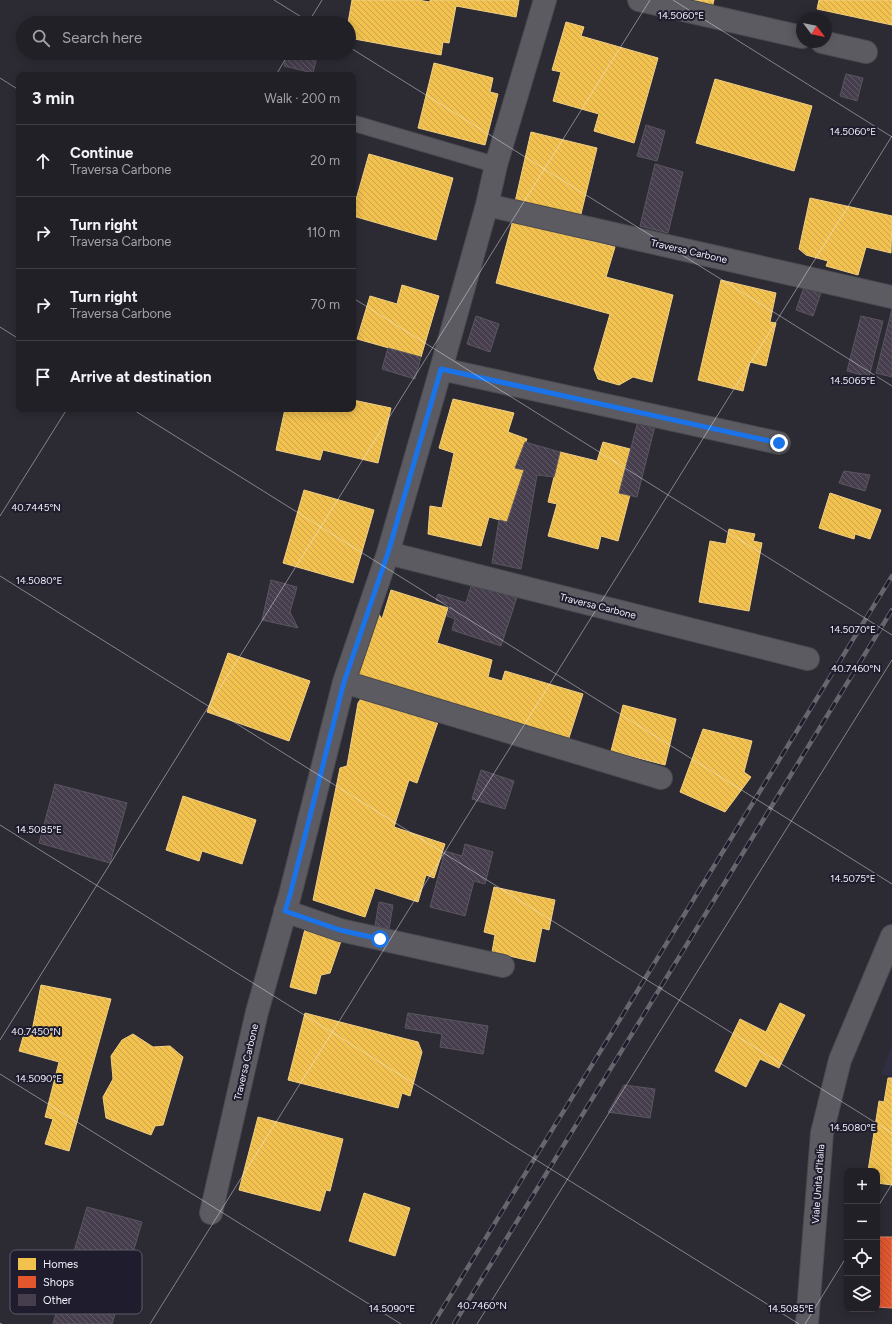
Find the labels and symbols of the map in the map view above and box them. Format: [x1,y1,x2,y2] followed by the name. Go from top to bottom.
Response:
[658,9,704,22] text: 14.5060°E
[796,12,832,48] north arrow
[830,125,876,138] text: 14.5060°E
[650,236,729,266] street label: Traversa Carbone
[830,374,876,387] text: 14.5065°E
[770,434,788,452] route end
[11,501,61,514] text: 40.7445°N
[16,574,62,587] text: 14.5080°E
[559,590,638,622] street label: Traversa Carbone
[830,623,876,636] text: 14.5070°E
[831,662,881,675] text: 40.7460°N
[16,823,62,836] text: 14.5085°E
[830,872,876,885] text: 14.5075°E
[371,930,389,948] route start
[231,1022,261,1101] street label: Traversa Carbone
[11,1025,61,1038] text: 40.7450°N
[16,1072,62,1085] text: 14.5090°E
[830,1121,876,1134] text: 14.5080°E
[809,1144,827,1224] street label: Viale Unità d'Italia
[10,1250,142,1314] legend
[43,1258,78,1271] text: Homes
[43,1276,74,1289] text: Shops
[43,1294,72,1307] text: Other
[457,1299,507,1312] text: 40.7460°N
[369,1302,415,1315] text: 14.5090°E
[768,1302,814,1315] text: 14.5085°E

